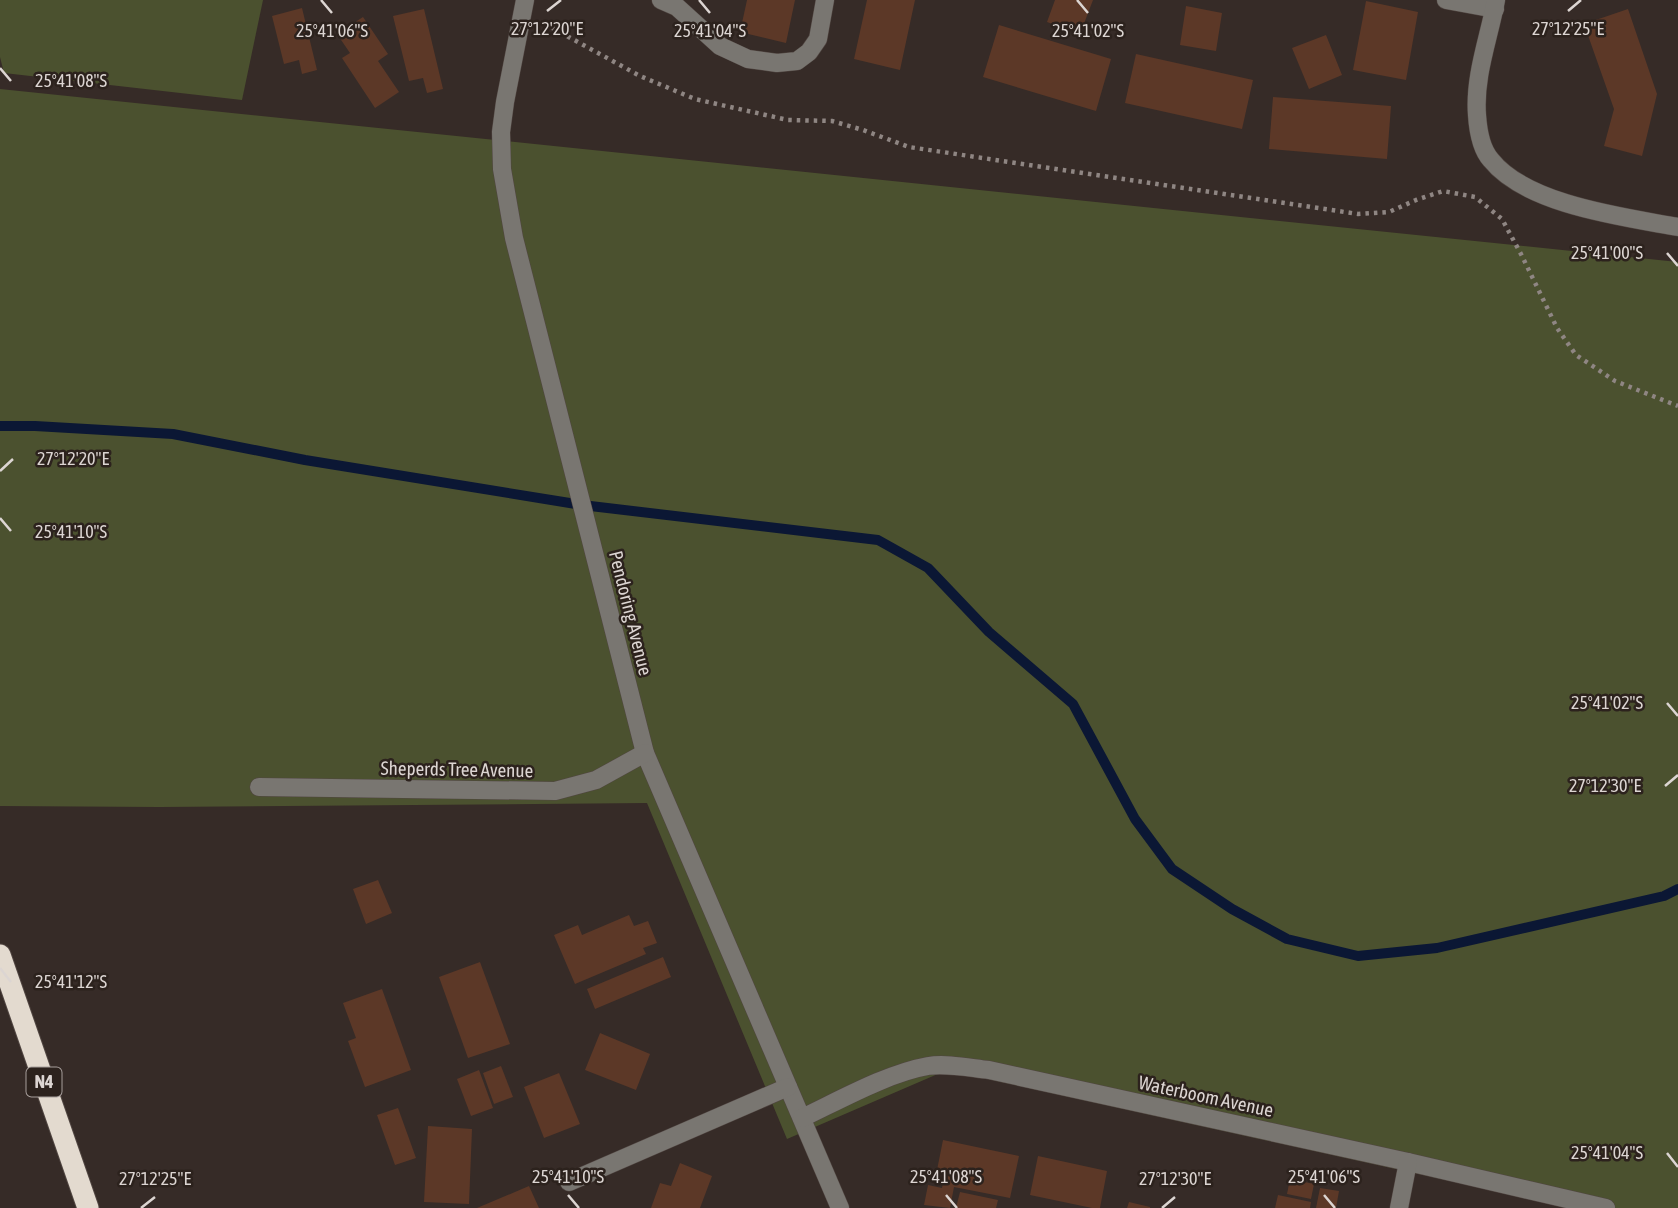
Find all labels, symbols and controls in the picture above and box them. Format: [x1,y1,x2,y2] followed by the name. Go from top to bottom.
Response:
[511,18,583,39] text: 27°12'20"E
[1532,18,1604,39] text: 27°12'25"E
[296,20,368,41] text: 25°41'06"S
[674,20,746,41] text: 25°41'04"S
[1052,20,1124,41] text: 25°41'02"S
[35,70,107,91] text: 25°41'08"S
[1571,242,1643,263] text: 25°41'00"S
[37,448,109,469] text: 27°12'20"E
[35,521,107,542] text: 25°41'10"S
[605,549,657,677] street label: Pendoring Avenue
[1571,692,1643,713] text: 25°41'02"S
[381,757,533,781] street label: Sheperds Tree Avenue
[1569,775,1641,796] text: 27°12'30"E
[35,971,107,992] text: 25°41'12"S
[26,1068,61,1097] road number: N4
[1137,1071,1275,1121] street label: Waterboom Avenue
[1571,1142,1643,1163] text: 25°41'04"S
[532,1166,604,1187] text: 25°41'10"S
[910,1166,982,1187] text: 25°41'08"S
[1288,1166,1360,1187] text: 25°41'06"S
[119,1168,191,1189] text: 27°12'25"E
[1139,1168,1211,1189] text: 27°12'30"E

